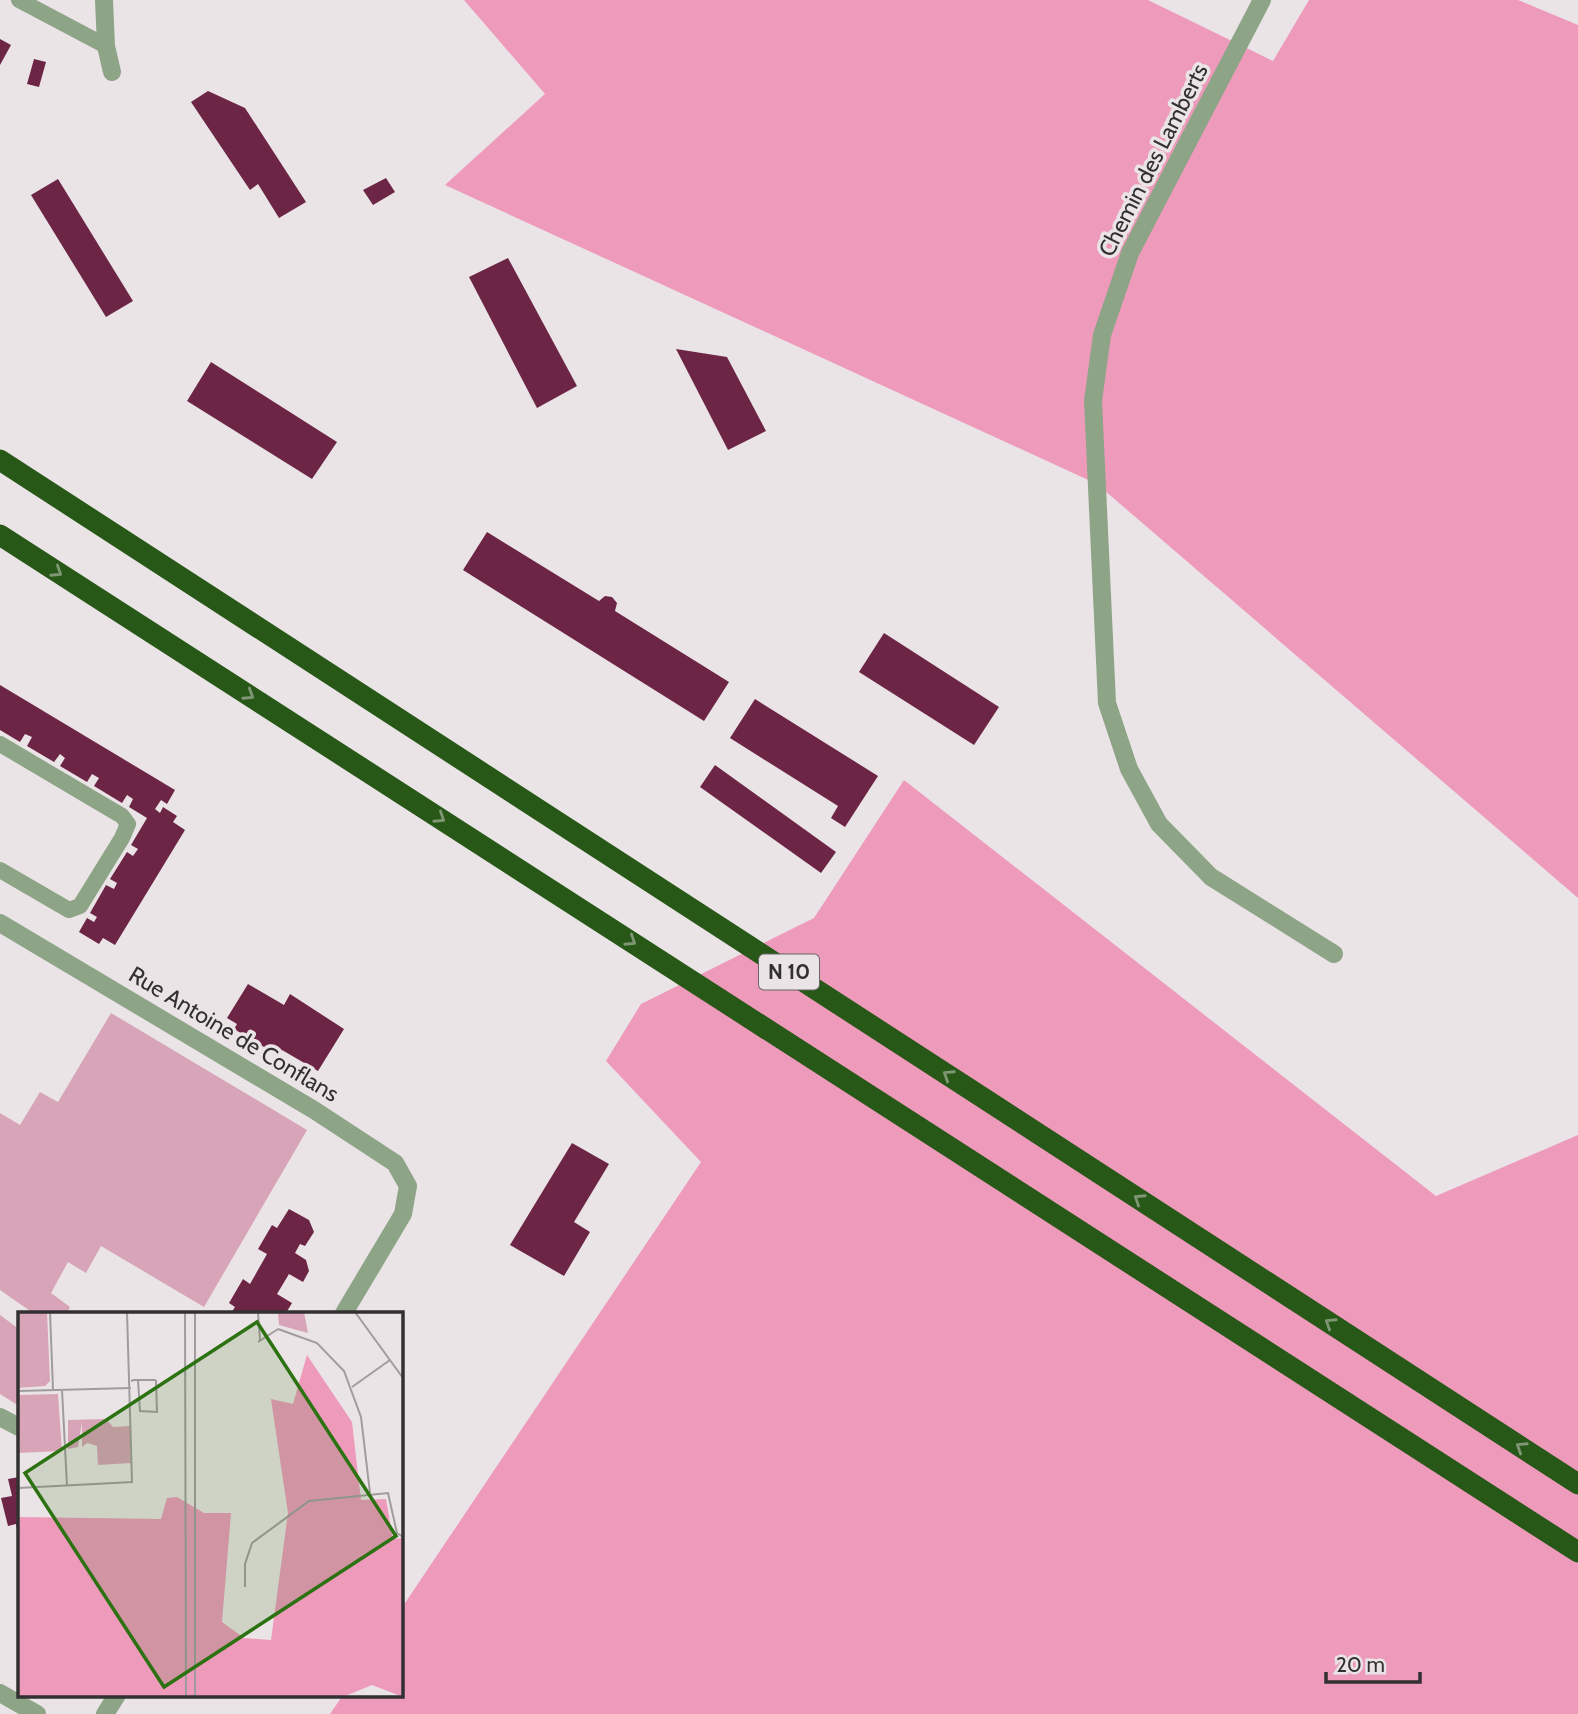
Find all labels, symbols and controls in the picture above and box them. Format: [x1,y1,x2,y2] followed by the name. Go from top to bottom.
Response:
[1092,59,1214,261] street label: Chemin des Lamberts
[50,563,63,576] one-way arrow
[241,686,254,699] one-way arrow
[432,810,445,822] one-way arrow
[624,933,637,946] one-way arrow
[759,954,819,990] road number: N 10
[124,960,344,1108] street label: Rue Antoine de Conflans
[943,1070,956,1083] one-way arrow
[1134,1195,1147,1207] one-way arrow
[18,1312,402,1696] inset map
[1325,1318,1338,1331] one-way arrow
[1515,1442,1528,1455] one-way arrow
[1326,1640,1420,1684] scale bar
[1336,1652,1385,1677] text: 20 m

